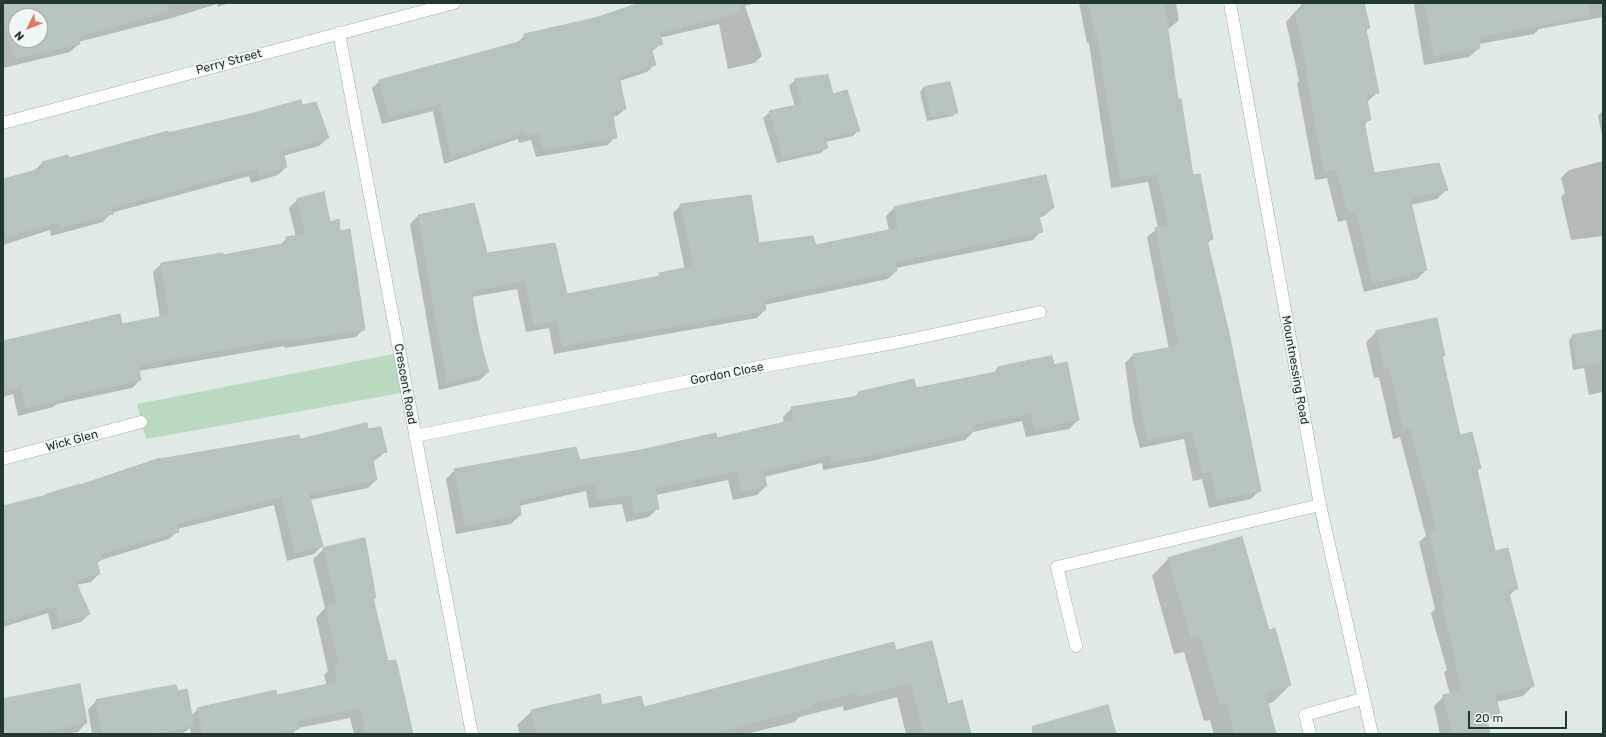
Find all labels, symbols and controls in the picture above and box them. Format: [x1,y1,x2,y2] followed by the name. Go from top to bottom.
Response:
[8,8,48,48] north arrow
[12,29,27,43] text: N
[194,46,264,78] street label: Perry Street
[1278,314,1312,426] street label: Mountnessing Road
[391,342,419,426] street label: Crescent Road
[689,360,765,388] street label: Gordon Close
[44,427,100,455] street label: Wick Glen
[1470,703,1569,729] scale bar
[1475,711,1503,725] text: 20 m

